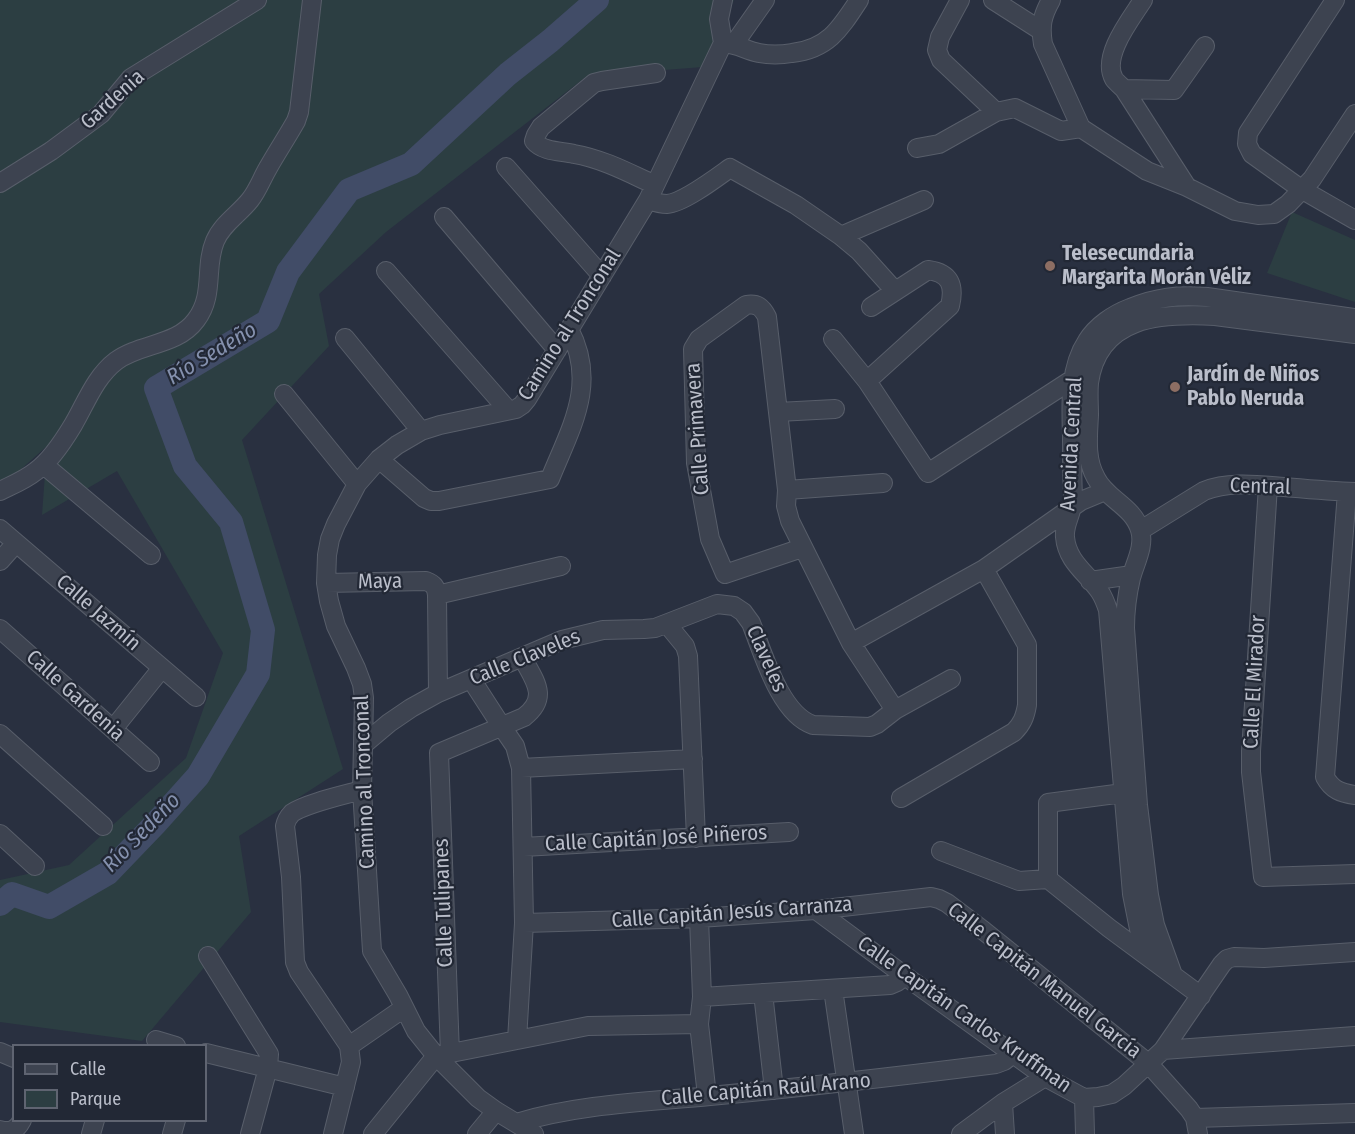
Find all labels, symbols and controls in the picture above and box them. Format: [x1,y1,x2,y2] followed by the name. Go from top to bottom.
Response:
[76,65,150,135] street label: Gardenia
[1062,241,1251,291] place label: Telesecundaria Margarita Morán Véliz
[513,245,627,405] street label: Camino al Tronconal
[1043,259,1057,273] marker: Telesecundaria Margarita Morán Véliz
[162,317,262,391] water label: Río Sedeño
[681,362,715,496] street label: Calle Primavera
[1187,362,1319,412] place label: Jardín de Niños Pablo Neruda
[1056,376,1088,512] street label: Avenida Central
[1168,380,1182,394] marker: Jardín de Niños Pablo Neruda
[1229,473,1291,501] street label: Central
[51,569,145,657] street label: Calle Jazmín
[358,569,402,595] street label: Maya
[1239,615,1271,749] street label: Calle El Mirador
[740,622,792,696] street label: Claveles
[466,624,584,692] street label: Calle Claveles
[20,645,130,747] street label: Calle Gardenia
[349,695,381,869] street label: Camino al Tronconal
[98,788,186,878] water label: Río Sedeño
[544,821,768,857] street label: Calle Capitán José Piñeros
[429,838,459,968] street label: Calle Tulipanes
[611,892,853,934] street label: Calle Capitán Jesús Carranza
[942,898,1146,1064] street label: Calle Capitán Manuel García
[852,931,1076,1099] street label: Calle Capitán Carlos Kruffman
[12,1044,207,1122] legend
[70,1058,106,1080] text: Calle
[660,1068,872,1112] street label: Calle Capitán Raúl Arano
[70,1088,121,1110] text: Parque

